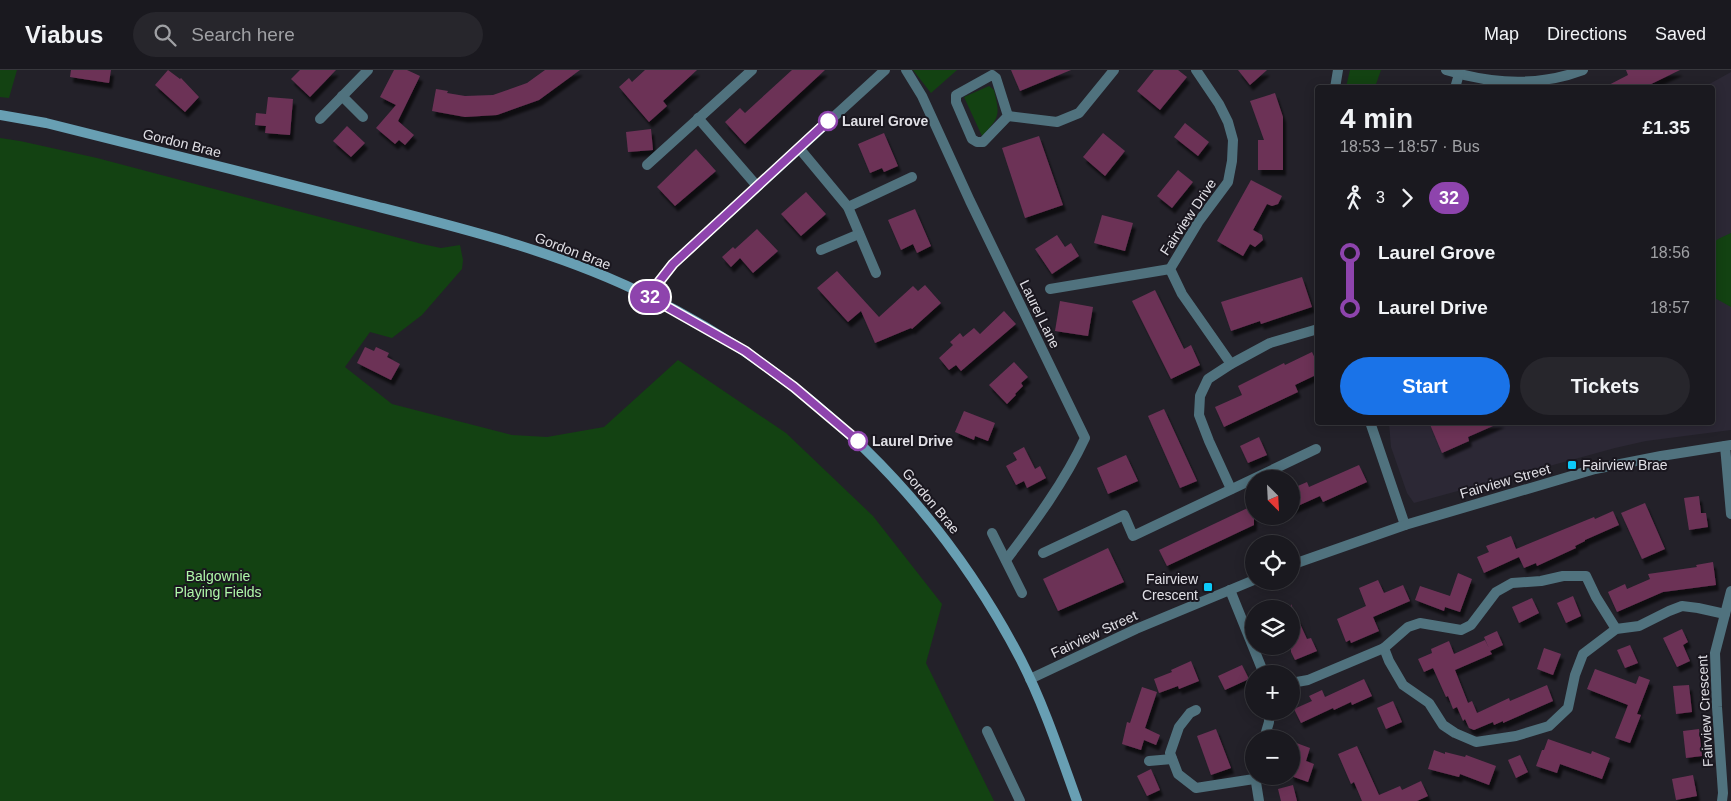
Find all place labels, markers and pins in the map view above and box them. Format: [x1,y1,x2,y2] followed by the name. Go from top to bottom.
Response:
[818,111,838,131] marker: Laurel Grove
[842,113,929,129] place label: Laurel Grove
[848,431,868,451] marker: Laurel Drive
[872,433,953,449] place label: Laurel Drive
[1582,457,1668,473] place label: Fairview Brae
[1566,459,1578,471] marker: Fairview Brae
[1142,571,1199,603] place label: Fairview Crescent
[1202,581,1214,593] marker: Fairview Crescent

